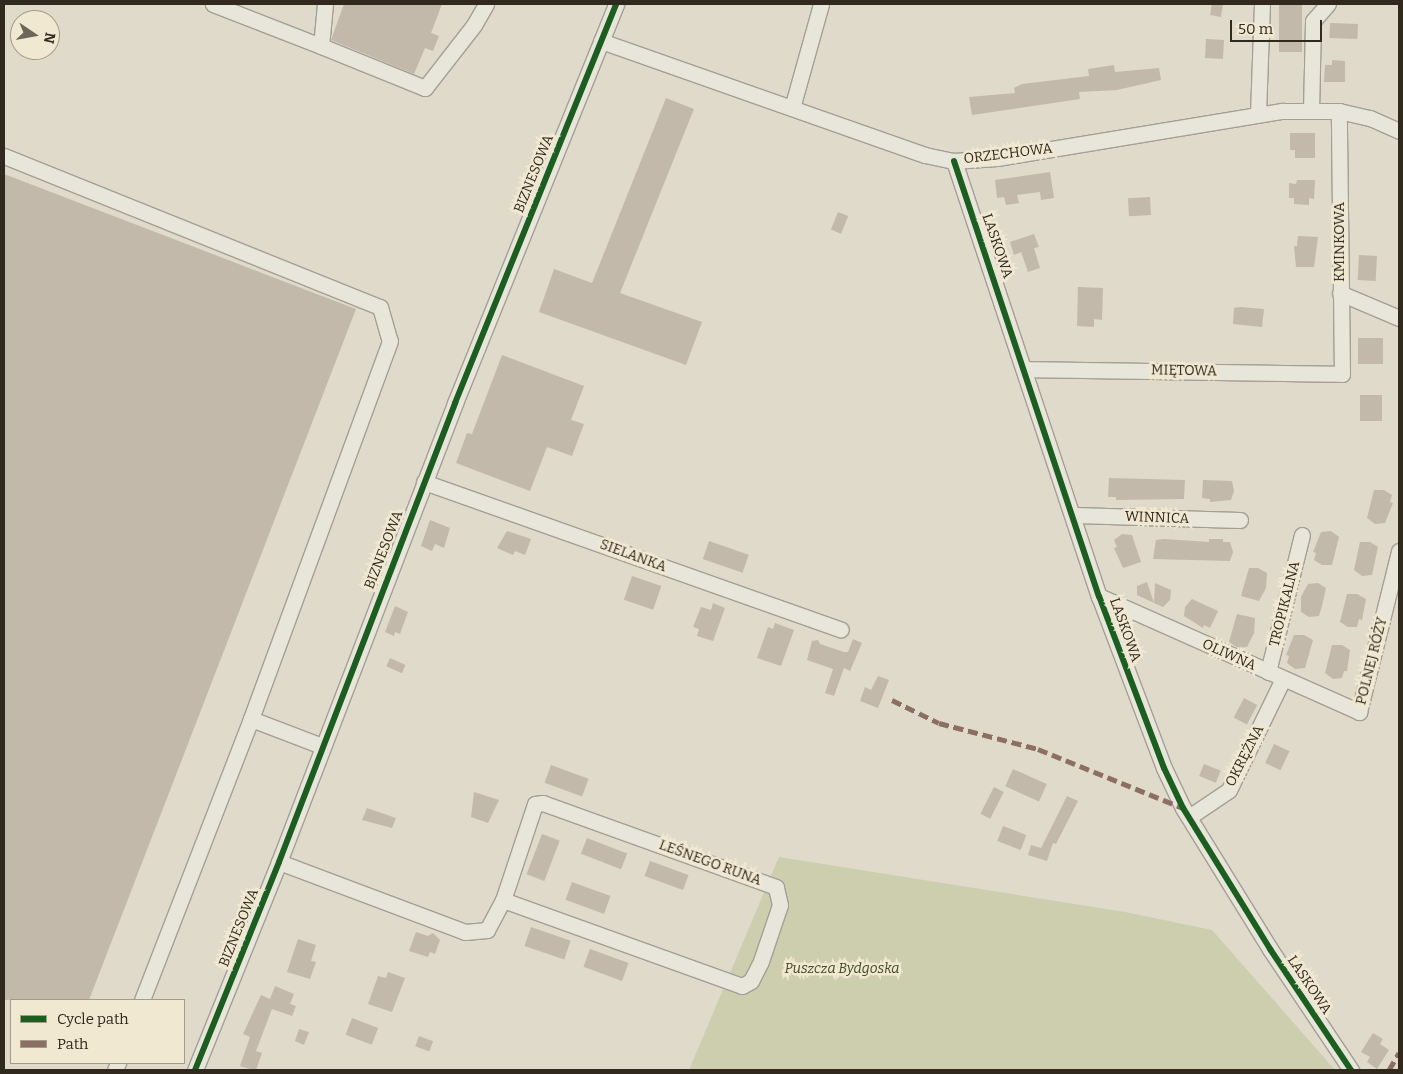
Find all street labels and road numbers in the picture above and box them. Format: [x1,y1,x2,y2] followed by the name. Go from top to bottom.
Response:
[511,133,557,215] street label: BIZNESOWA
[963,140,1053,168] street label: ORZECHOWA
[1332,202,1348,282] street label: KMINKOWA
[978,212,1016,280] street label: LASKOWA
[1151,362,1217,380] street label: MIĘTOWA
[361,508,407,592] street label: BIZNESOWA
[1124,508,1190,528] street label: WINNICA
[597,536,669,576] street label: SIELANKA
[1266,559,1304,649] street label: TROPIKALNA
[1106,596,1144,664] street label: LASKOWA
[1353,615,1391,707] street label: POLNEJ RÓŻY
[1199,636,1259,674] street label: OLIWNA
[1222,722,1268,790] street label: OKRĘŻNA
[657,837,763,889] street label: LEŚNEGO RUNA
[216,887,262,969] street label: BIZNESOWA
[1283,952,1335,1018] street label: LASKOWA

